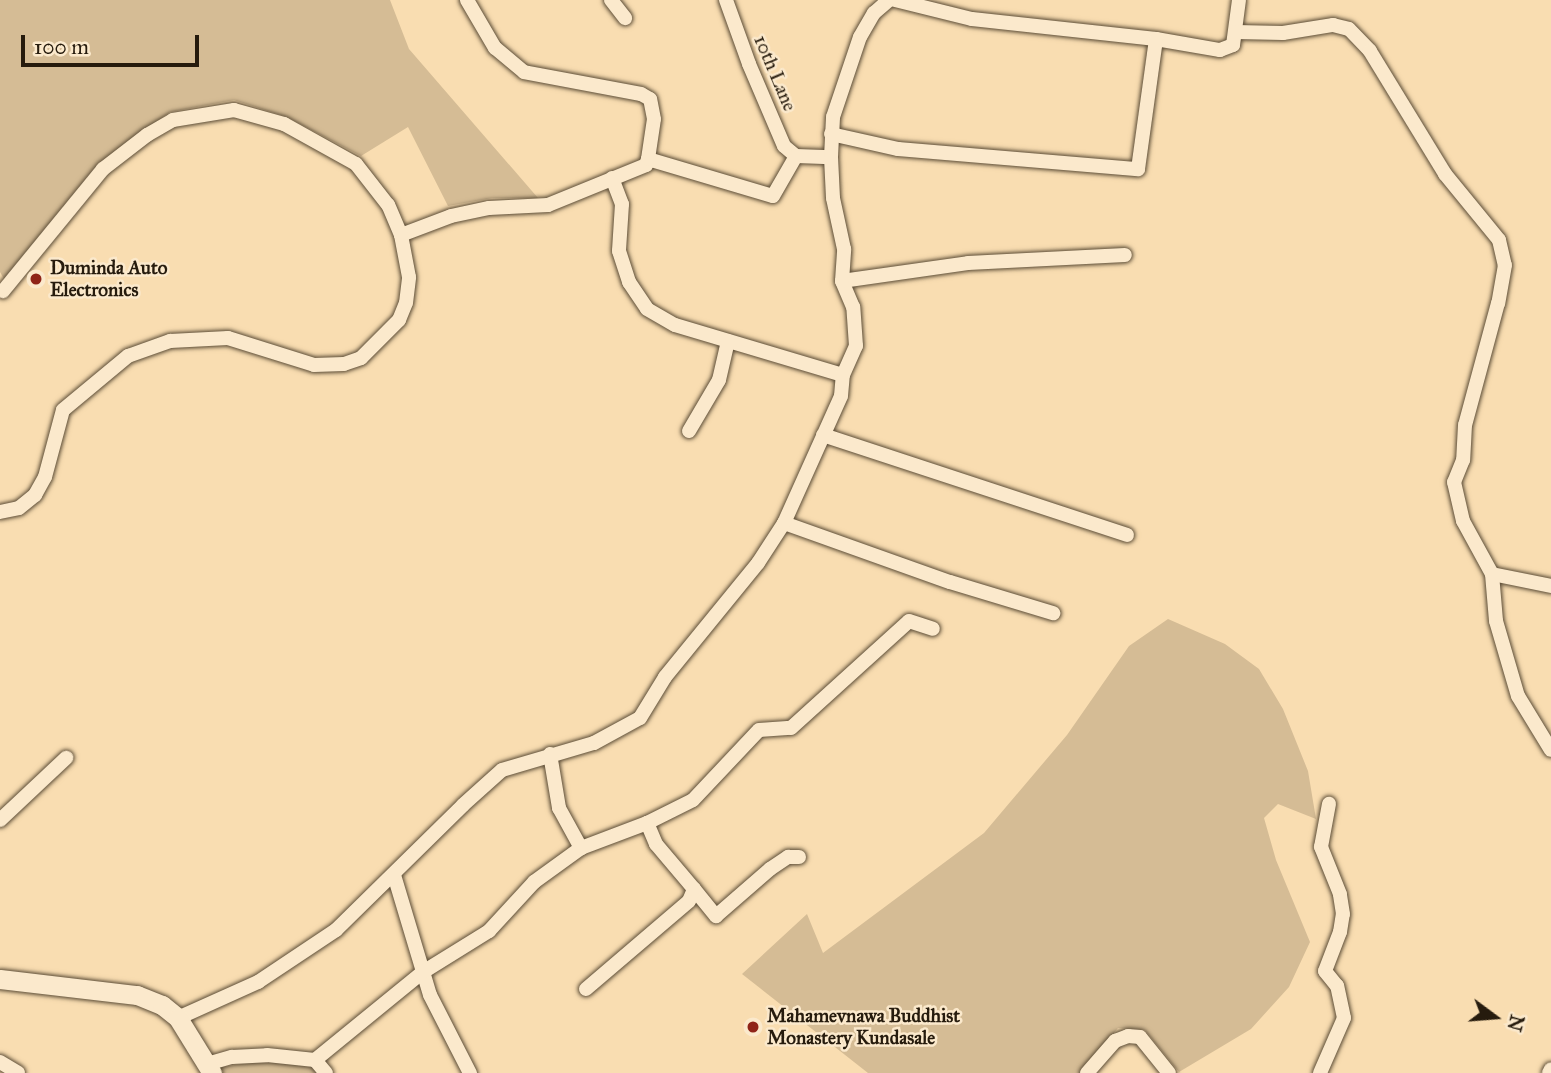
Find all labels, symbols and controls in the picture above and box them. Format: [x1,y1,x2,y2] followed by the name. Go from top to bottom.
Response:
[24,21,203,65] scale bar
[749,32,801,114] street label: 10th Lane
[34,34,89,60] text: 100 m
[50,257,167,301] place label: Duminda Auto Electronics
[28,271,44,287] marker: Duminda Auto Electronics
[1460,982,1530,1052] north arrow
[767,1005,960,1049] place label: Mahamevnawa Buddhist Monastery Kundasale
[1502,1012,1529,1034] text: N
[745,1019,761,1035] marker: Mahamevnawa Buddhist Monastery Kundasale

